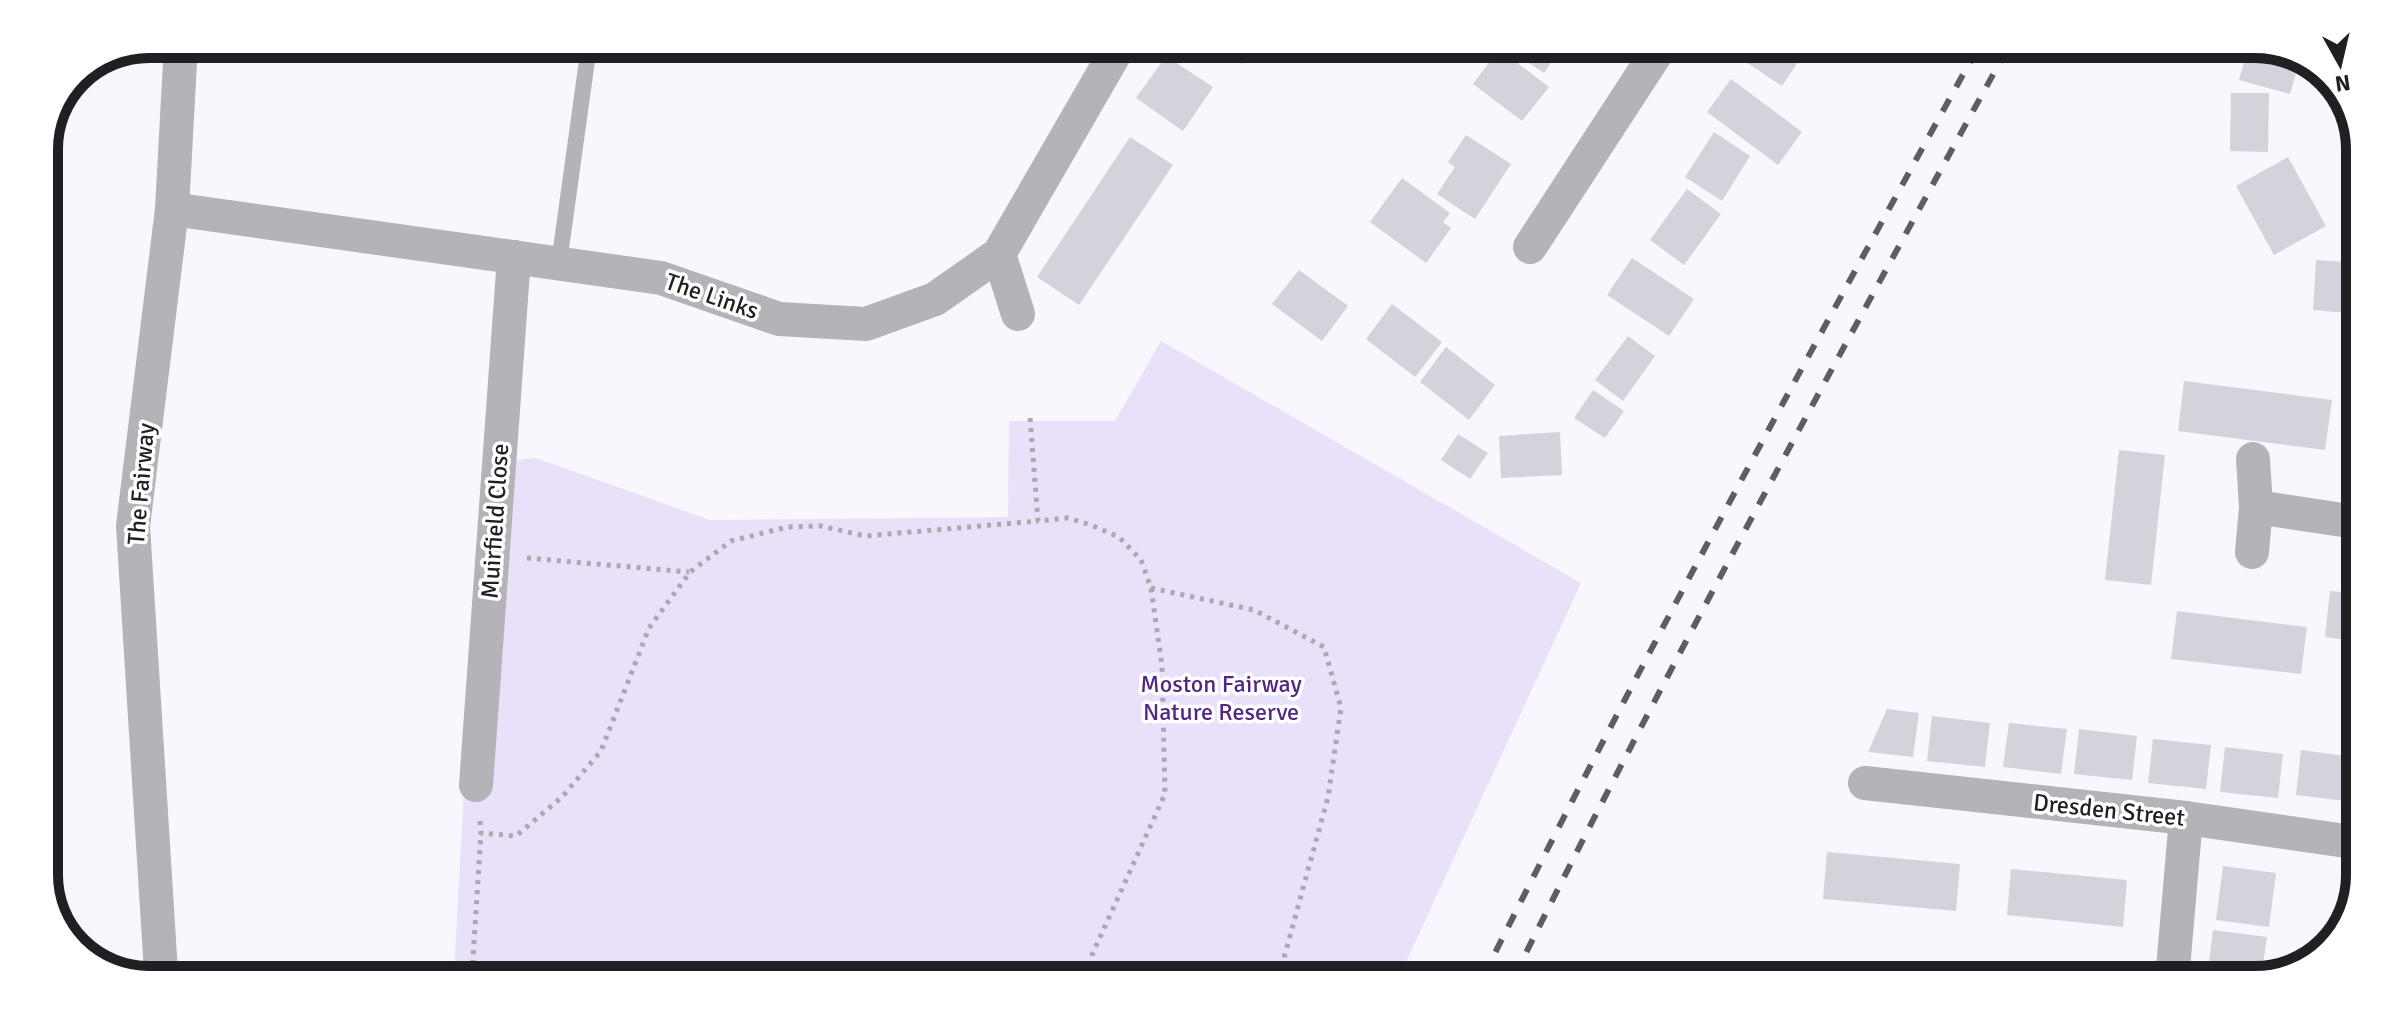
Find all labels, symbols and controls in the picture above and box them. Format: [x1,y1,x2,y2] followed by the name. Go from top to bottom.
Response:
[2300,24,2380,104] north arrow
[2333,69,2352,98] text: N
[662,266,762,326] street label: The Links
[121,422,161,546] street label: The Fairway
[475,442,515,600] street label: Muirfield Close
[1140,669,1302,727] park label: Moston Fairway Nature Reserve
[2032,787,2186,833] street label: Dresden Street

